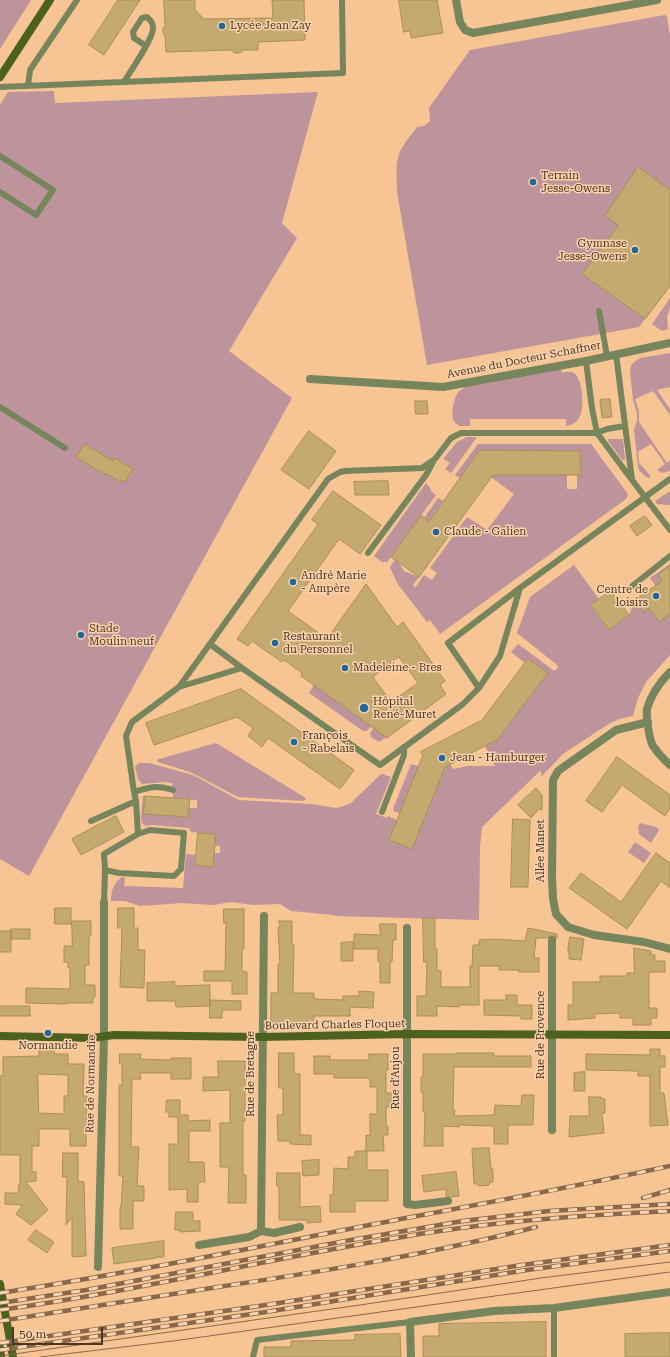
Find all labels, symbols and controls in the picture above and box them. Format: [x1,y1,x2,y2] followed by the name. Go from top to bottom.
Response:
[230,19,311,33] place label: Lycée Jean Zay
[217,21,227,31] marker: Lycée Jean Zay
[541,169,610,195] place label: Terrain Jesse-Owens
[528,177,538,187] marker: Terrain Jesse-Owens
[558,237,627,263] place label: Gymnase Jesse-Owens
[630,245,640,255] marker: Gymnase Jesse-Owens
[446,339,602,381] street label: Avenue du Docteur Schaffner
[444,525,526,539] place label: Claude - Galien
[431,527,441,537] marker: Claude - Galien
[301,569,366,595] place label: André Marie - Ampère
[288,577,298,587] marker: André Marie - Ampère
[596,583,648,609] place label: Centre de loisirs
[651,591,661,601] marker: Centre de loisirs
[89,622,154,648] place label: Stade Moulin neuf
[76,630,86,640] marker: Stade Moulin neuf
[283,630,353,656] place label: Restaurant du Personnel
[270,638,280,648] marker: Restaurant du Personnel
[353,661,442,675] place label: Madeleine - Bres
[340,663,350,673] marker: Madeleine - Bres
[373,695,436,721] place label: Hôpital René-Muret
[358,702,370,714] marker: Hôpital René-Muret
[302,729,354,755] place label: François - Rabelais
[289,737,299,747] marker: François - Rabelais
[450,751,545,765] place label: Jean - Hamburger
[437,753,447,763] marker: Jean - Hamburger
[534,819,548,883] street label: Allée Manet
[534,991,548,1079] street label: Rue de Provence
[265,1017,405,1033] street label: Boulevard Charles Floquet
[43,1028,53,1038] marker: Normandie
[244,1031,258,1117] street label: Rue de Bretagne
[84,1035,98,1133] street label: Rue de Normandie
[18,1039,78,1053] place label: Normandie
[389,1046,403,1110] street label: Rue d'Anjou
[14,1319,105,1345] scale bar
[19,1327,46,1341] text: 50 m

